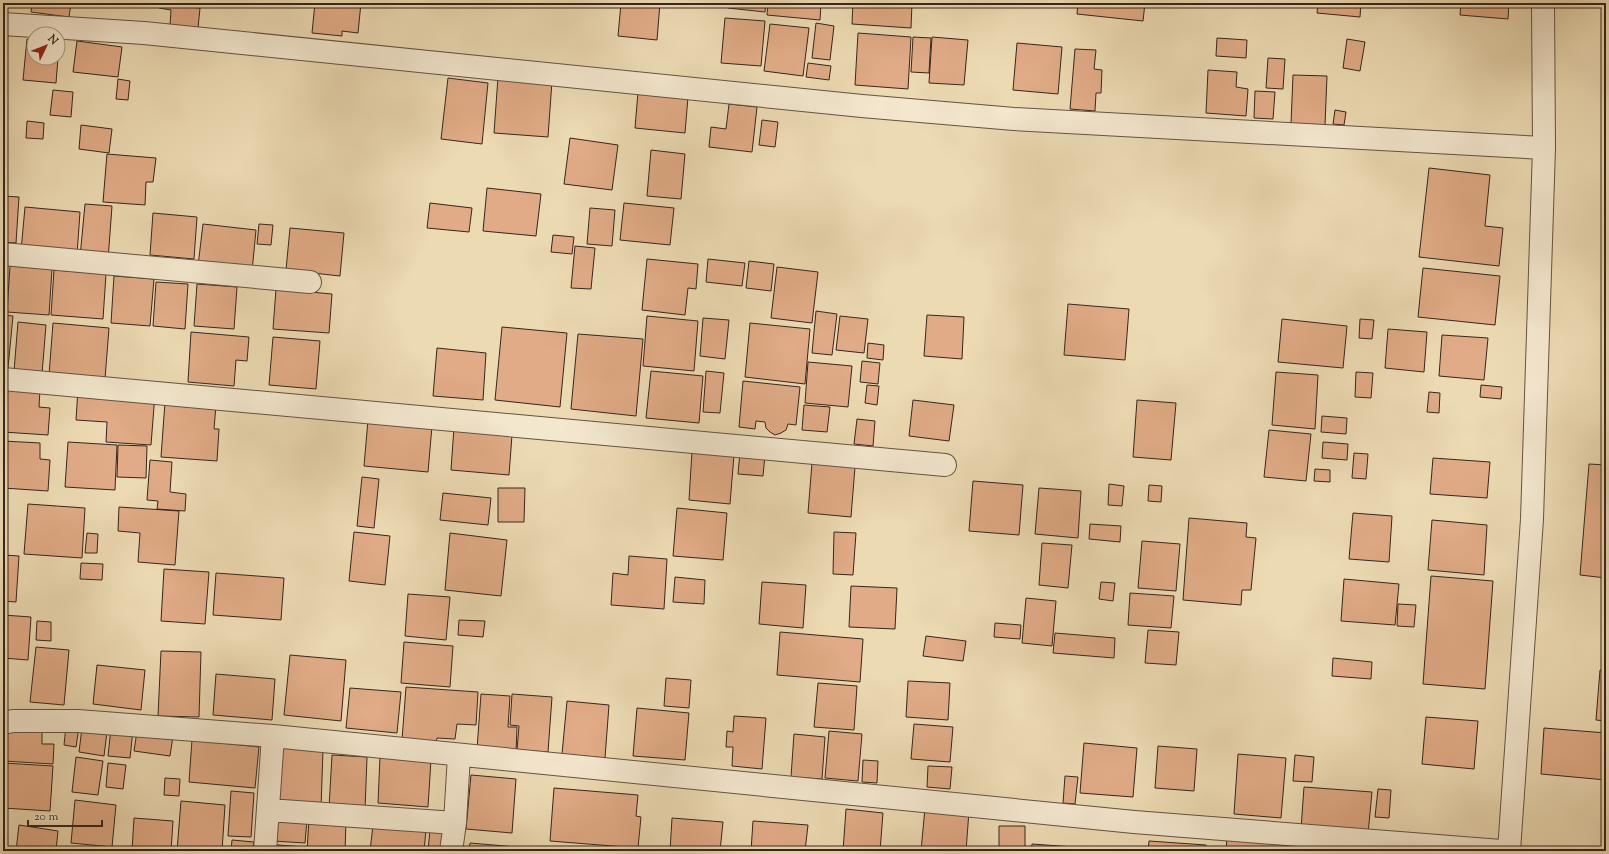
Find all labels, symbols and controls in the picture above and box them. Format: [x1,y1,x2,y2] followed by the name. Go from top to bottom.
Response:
[26,26,66,66] north arrow
[43,30,62,49] text: N
[28,802,102,828] scale bar
[34,808,59,826] text: 20 m

